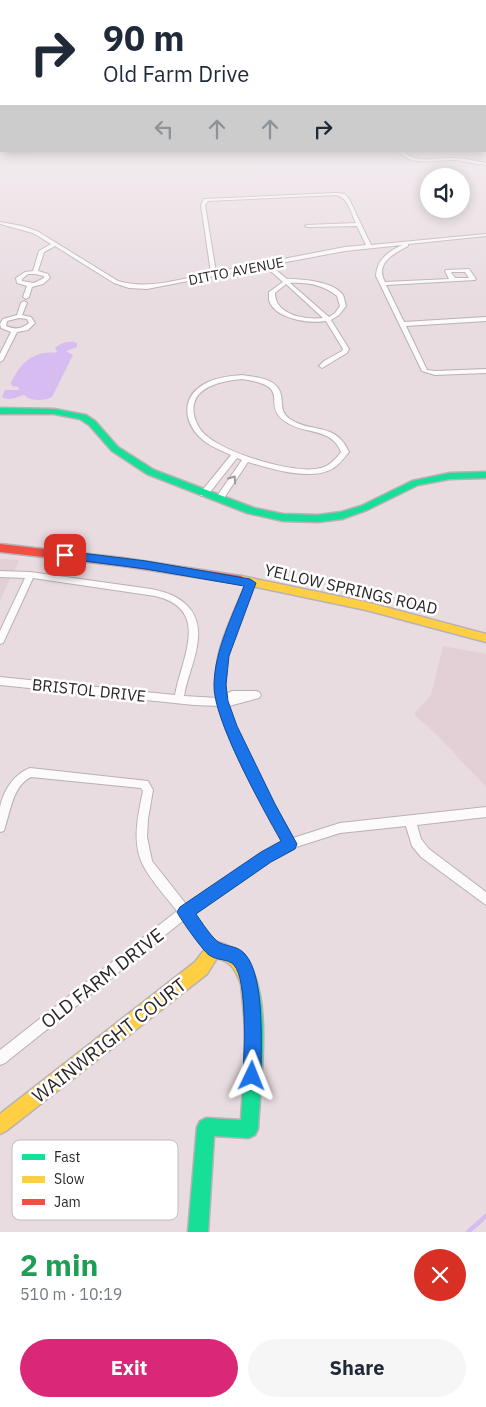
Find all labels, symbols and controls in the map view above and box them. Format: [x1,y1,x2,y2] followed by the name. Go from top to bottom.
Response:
[103,15,185,61] text: 90 m
[20,20,85,85] icon: right
[103,59,249,88] text: Old Farm Drive
[150,115,178,143] icon: left
[203,115,231,143] icon: ahead
[256,115,284,143] icon: ahead
[309,115,337,143] icon: right
[420,168,470,218] map controls
[420,168,470,218] button: sound
[187,253,285,289] street label: DITTO AVENUE
[227,475,236,484] one-way arrow
[44,534,86,576] pin
[51,541,79,569] icon: arrive
[263,559,439,619] street label: YELLOW SPRINGS ROAD
[31,674,147,706] street label: BRISTOL DRIVE
[36,923,168,1033] street label: OLD FARM DRIVE
[27,972,191,1108] street label: WAINWRIGHT COURT
[225,1049,277,1101] position arrow
[12,1140,178,1220] legend
[54,1148,80,1166] text: Fast
[54,1170,85,1188] text: Slow
[54,1193,81,1211] text: Jam
[20,1245,98,1284] text: 2 min
[414,1249,466,1301] button: close
[20,1284,122,1304] text: 510 m · 10:19
[20,1339,238,1397] button: Exit
[248,1339,466,1397] button: Share

